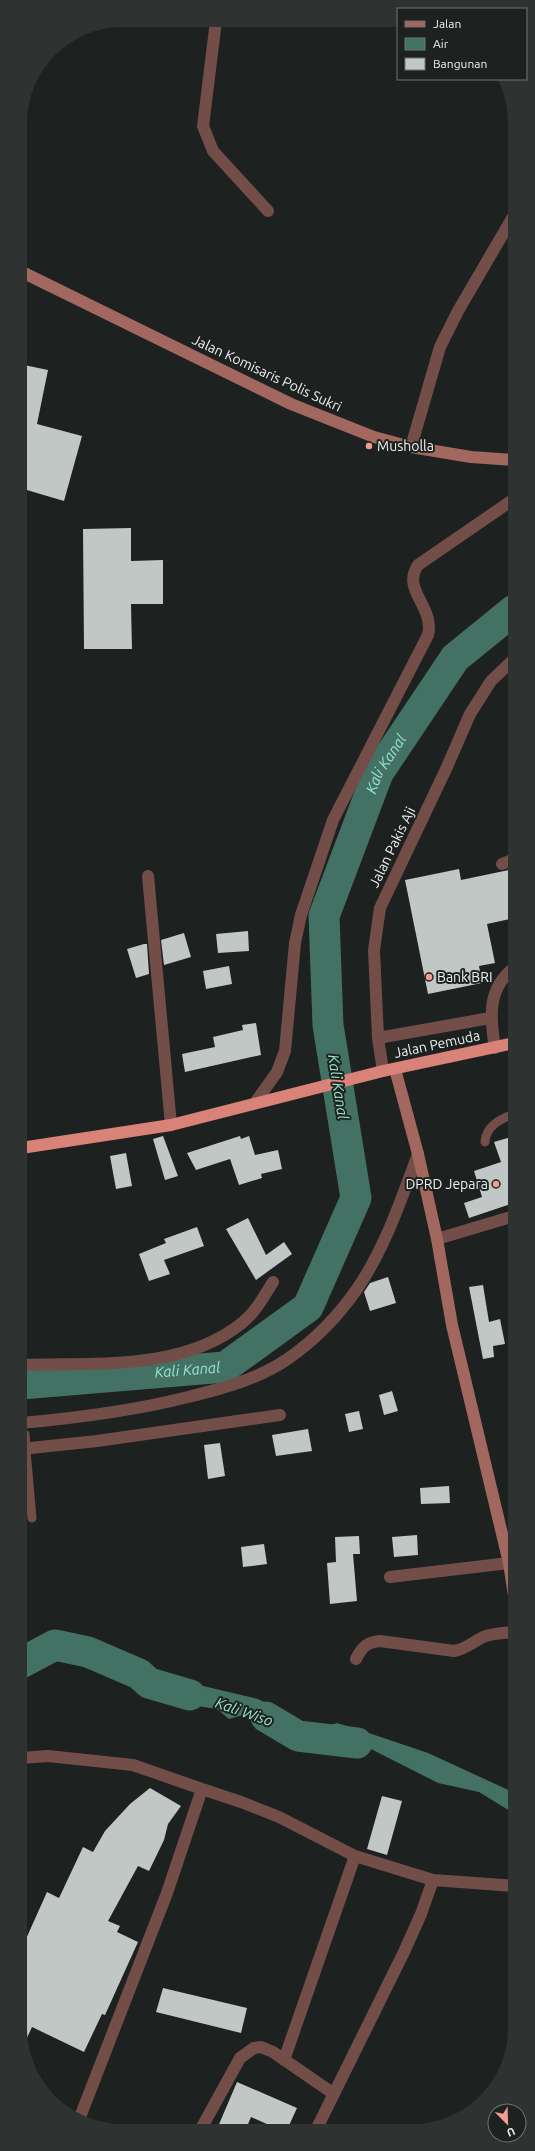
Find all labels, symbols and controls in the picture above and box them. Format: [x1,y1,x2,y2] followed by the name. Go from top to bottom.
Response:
[397,8,527,80] legend
[433,17,461,30] text: Jalan
[433,37,449,50] text: Air
[433,57,487,70] text: Bangunan
[190,331,344,415] street label: Jalan Komisaris Polis Sukri
[377,438,434,454] place label: Musholla
[364,441,374,451] marker: Musholla
[362,730,410,796] water label: Kali Kanal
[366,804,418,890] street label: Jalan Pakis Aji
[437,969,493,985] place label: Bank BRI
[424,972,434,982] marker: Bank BRI
[393,1027,481,1061] street label: Jalan Pemuda
[325,1053,352,1121] water label: Kali Kanal
[405,1176,488,1192] place label: DPRD Jepara
[491,1179,501,1189] marker: DPRD Jepara
[154,1358,222,1381] water label: Kali Kanal
[213,1694,275,1729] water label: Kali Wiso
[487,2103,527,2143] north arrow
[505,2125,517,2139] text: U

